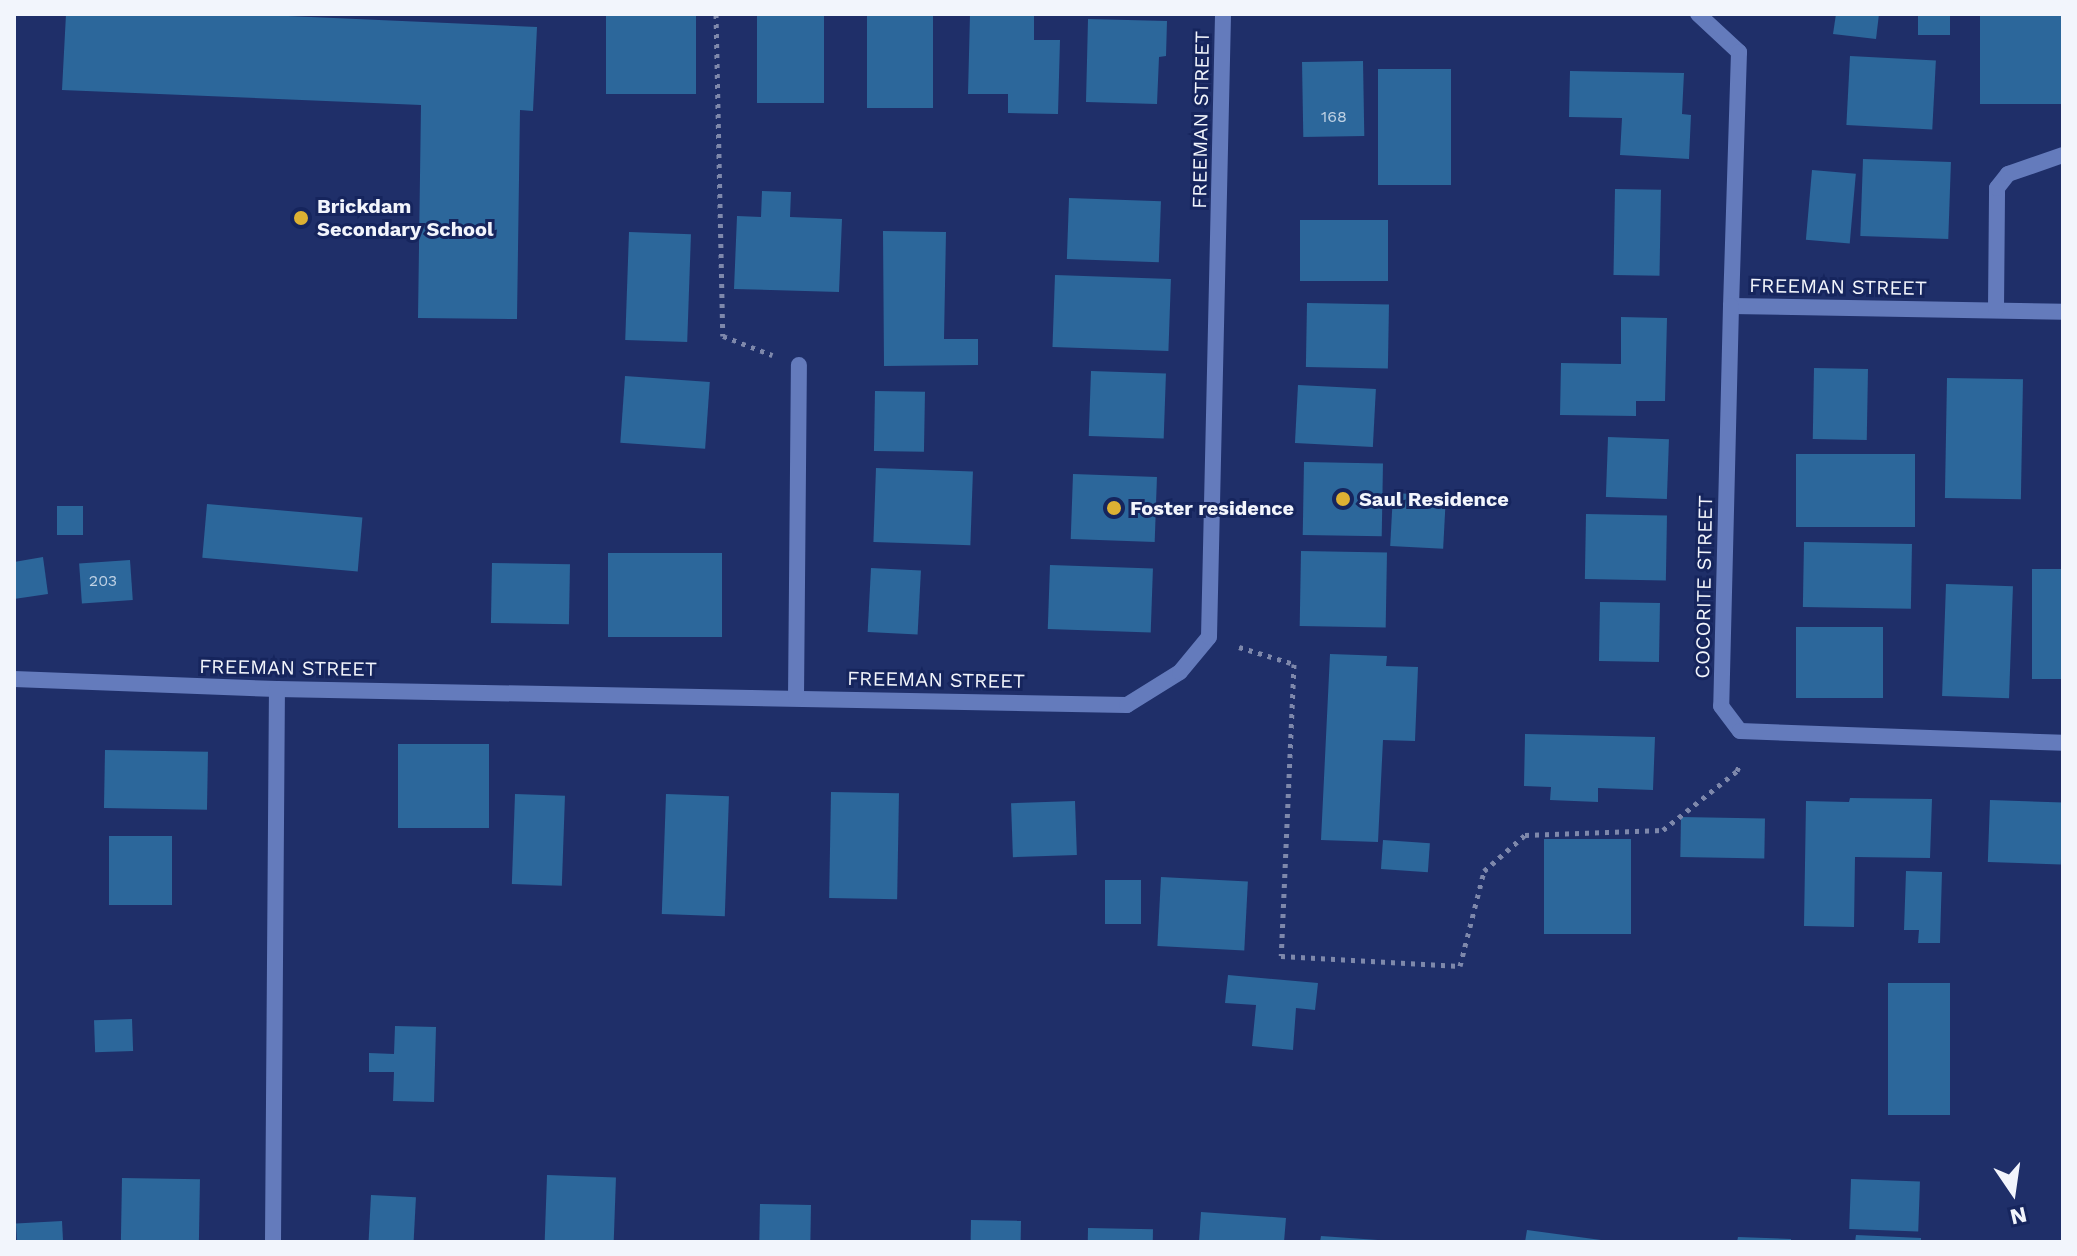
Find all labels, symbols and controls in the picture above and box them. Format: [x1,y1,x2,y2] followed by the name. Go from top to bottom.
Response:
[1187,31,1215,209] street label: FREEMAN STREET
[1321,107,1347,127] house number: 168
[317,194,494,241] place label: Brickdam Secondary School
[292,209,310,227] marker: Brickdam Secondary School
[1749,273,1927,301] street label: FREEMAN STREET
[1359,487,1509,511] place label: Saul Residence
[1334,490,1352,508] marker: Saul Residence
[1690,495,1718,679] street label: COCORITE STREET
[1130,496,1294,520] place label: Foster residence
[1105,499,1123,517] marker: Foster residence
[89,571,117,591] house number: 203
[199,654,377,682] street label: FREEMAN STREET
[847,666,1025,694] street label: FREEMAN STREET
[1973,1152,2053,1232] north arrow
[2008,1202,2029,1230] text: N

